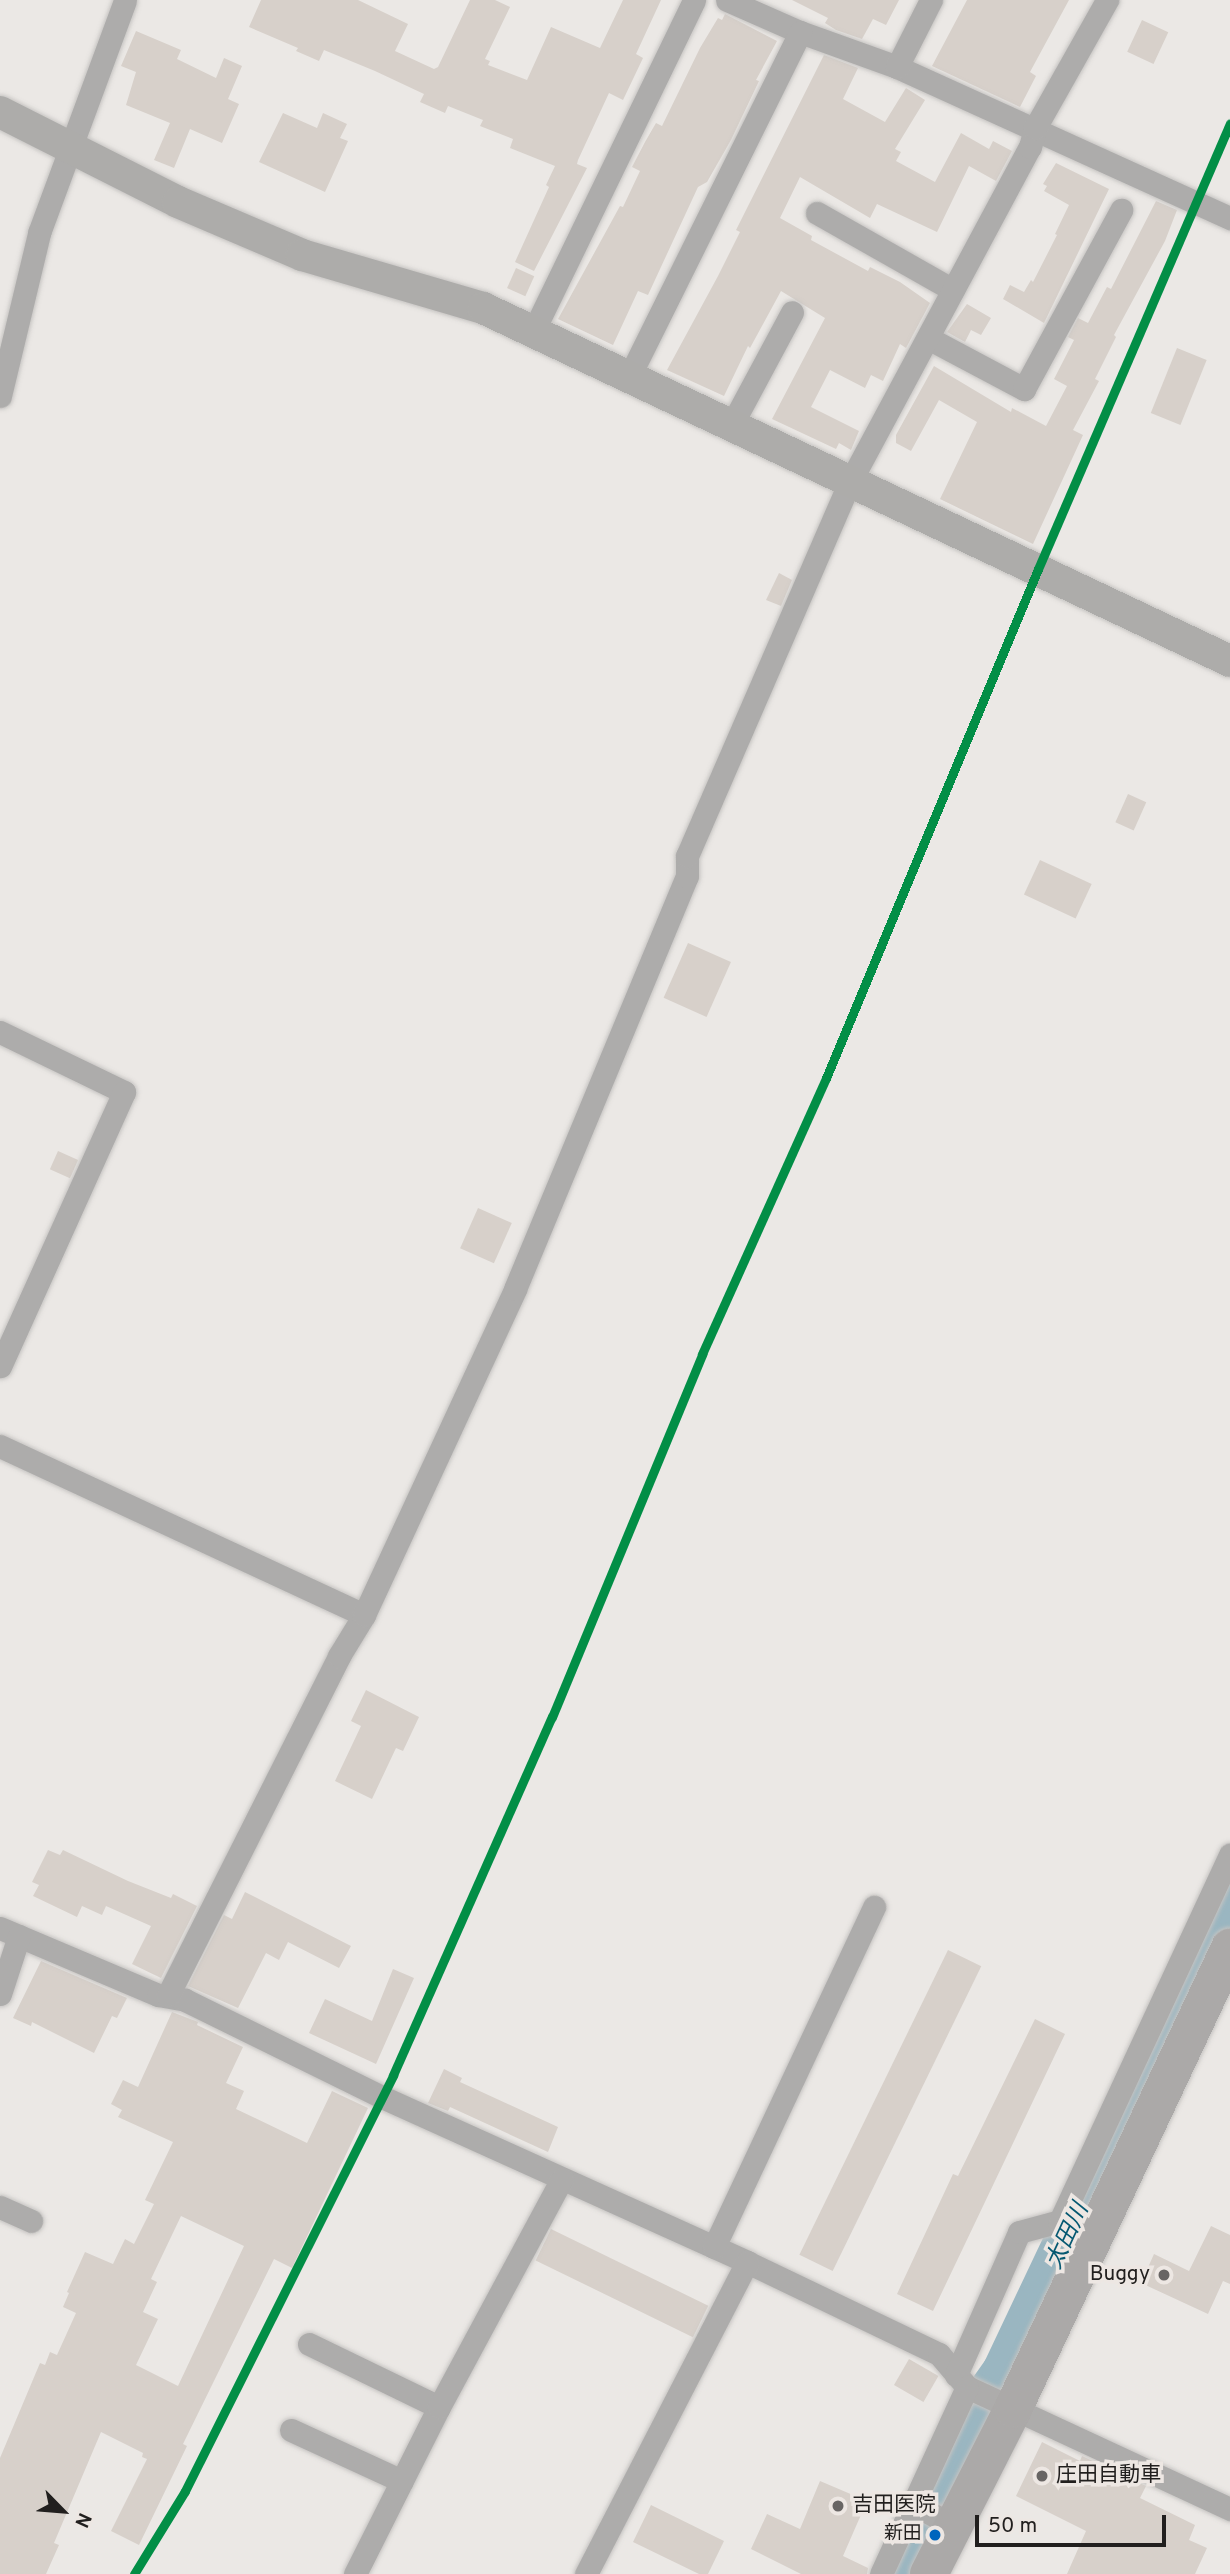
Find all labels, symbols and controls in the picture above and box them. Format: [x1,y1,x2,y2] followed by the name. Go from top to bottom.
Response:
[1042,2200,1096,2274] water label: 太田川
[1090,2262,1150,2288] place label: Buggy
[1156,2267,1172,2283] marker: Buggy
[1056,2463,1161,2489] place label: 庄田自動車
[1034,2468,1050,2484] marker: 庄田自動車
[28,2476,98,2546] north arrow
[852,2493,936,2519] place label: 吉田医院
[830,2498,846,2514] marker: 吉田医院
[978,2500,1169,2544] scale bar
[68,2509,96,2531] text: N
[988,2513,1037,2540] text: 50 m
[884,2524,922,2546] place label: 新田
[928,2528,942,2542] marker: 新田

